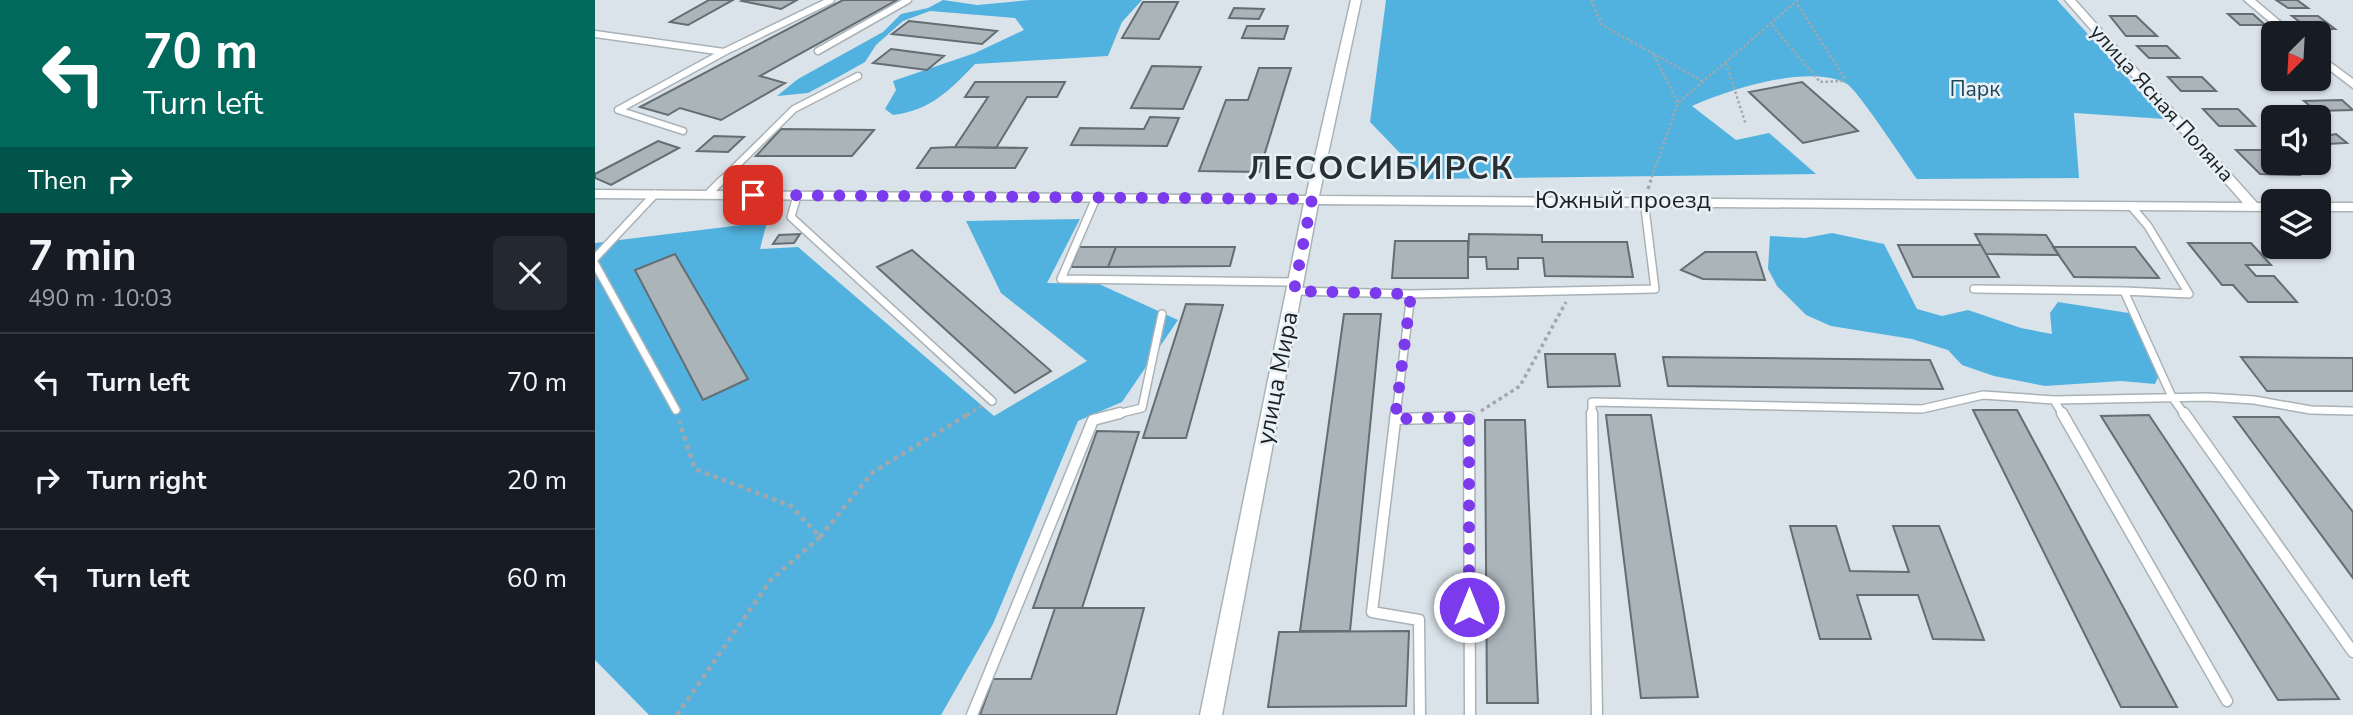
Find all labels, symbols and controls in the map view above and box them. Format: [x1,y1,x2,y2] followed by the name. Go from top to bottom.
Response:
[143,18,258,85] text: 70 m
[2084,18,2240,188] street label: улица Ясная Поляна
[2261,21,2331,91] north arrow
[2261,21,2331,259] map controls
[28,28,119,119] icon: left
[1950,75,2001,103] park label: Парк
[143,82,263,125] text: Turn left
[2261,105,2331,175] button: sound
[1248,147,1514,190] district label: ЛЕСОСИБИРСК
[101,161,139,199] icon: right
[28,163,87,198] text: Then
[723,165,783,225] pin
[734,176,772,214] icon: arrive
[1535,184,1711,216] street label: Южный проезд
[2261,189,2331,259] button: layers
[28,228,137,285] text: 7 min
[493,236,567,310] button: close
[28,283,173,314] text: 490 m · 10:03
[1248,309,1306,447] street label: улица Мира
[28,363,66,401] icon: left
[87,365,190,400] text: Turn left
[507,365,567,400] text: 70 m
[28,461,66,499] icon: right
[87,463,206,498] text: Turn right
[507,463,567,498] text: 20 m
[28,559,66,597] icon: left
[87,561,190,596] text: Turn left
[507,561,567,596] text: 60 m
[1432,570,1506,644] position arrow

